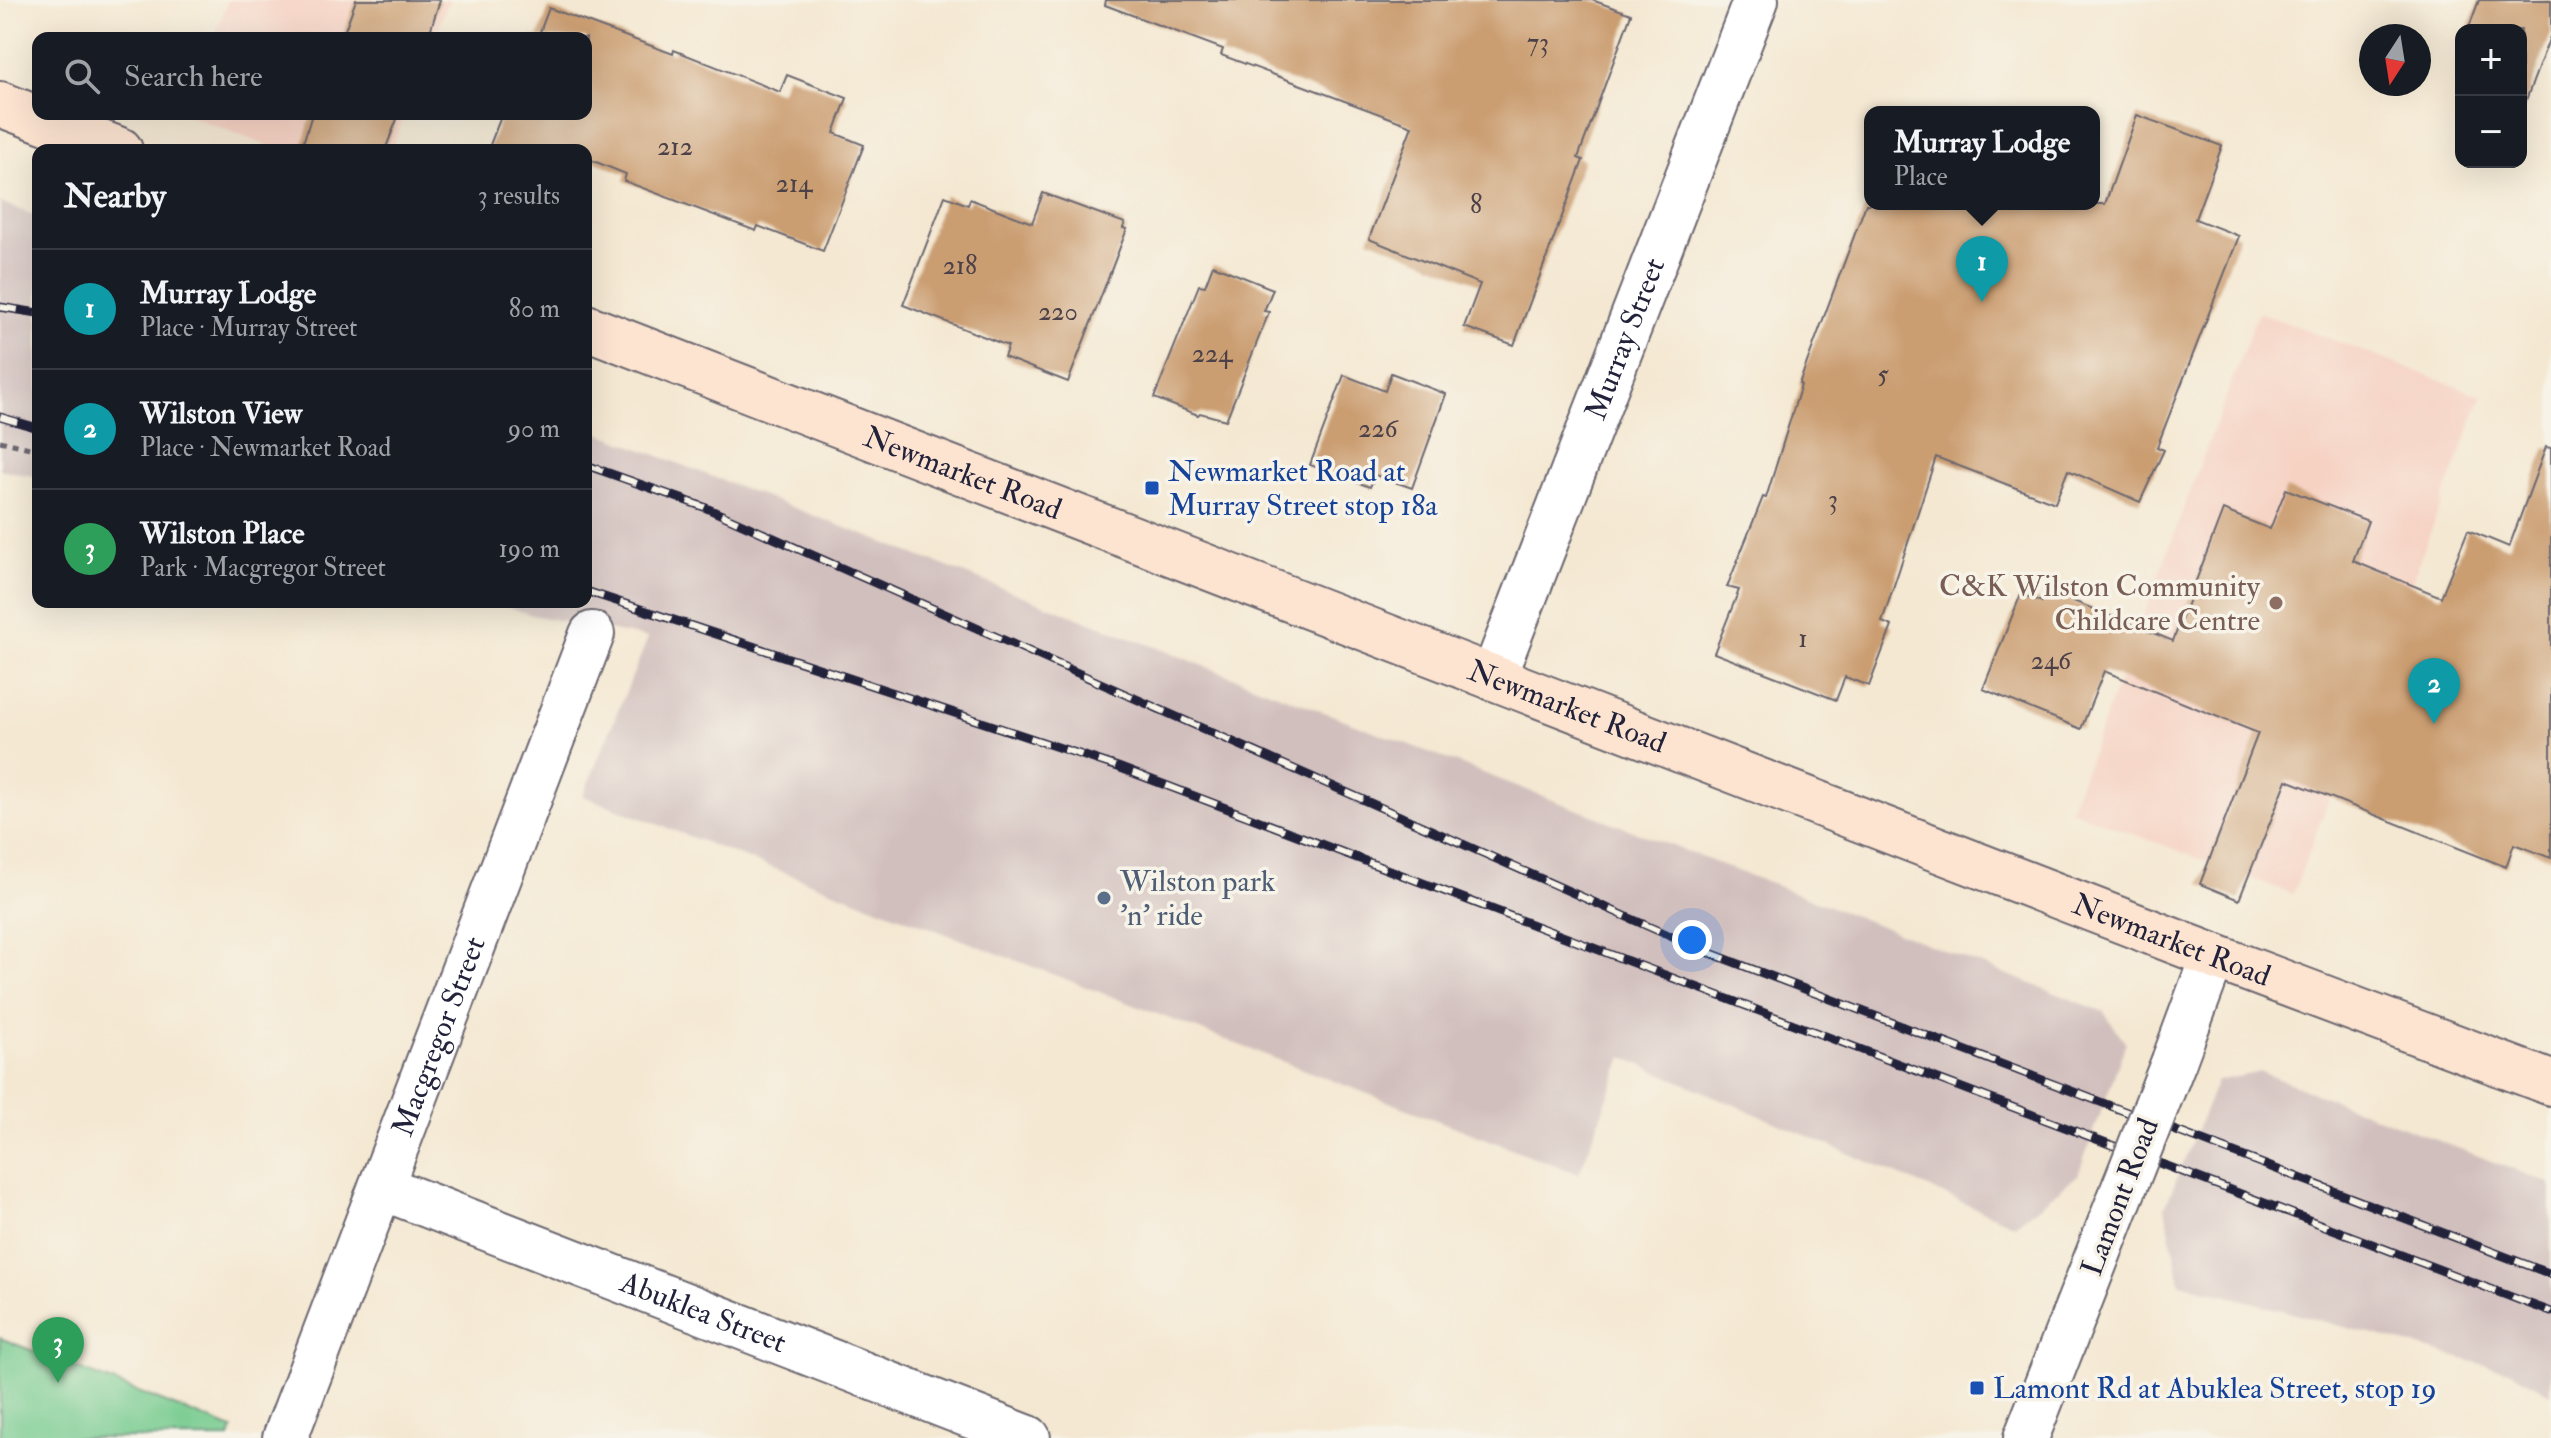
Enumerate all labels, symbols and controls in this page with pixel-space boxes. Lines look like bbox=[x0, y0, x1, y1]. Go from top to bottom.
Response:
north arrow bbox=[2359, 24, 2431, 96]
map controls bbox=[2455, 24, 2527, 168]
button: + bbox=[2455, 24, 2527, 96]
house number: 73 bbox=[1527, 27, 1549, 59]
search box bbox=[32, 32, 592, 120]
icon: search bbox=[60, 54, 104, 98]
text: Search here bbox=[124, 58, 263, 95]
button: − bbox=[2455, 96, 2527, 168]
popup bbox=[1864, 106, 2100, 210]
text: Murray Lodge bbox=[1894, 124, 2070, 161]
house number: 212 bbox=[657, 131, 693, 163]
text: Place bbox=[1894, 161, 1948, 193]
house number: 214 bbox=[776, 168, 813, 200]
text: Nearby bbox=[64, 175, 166, 218]
text: 3 results bbox=[478, 180, 560, 212]
house number: 8 bbox=[1470, 189, 1482, 221]
pin: 1 bbox=[1956, 236, 2008, 302]
house number: 218 bbox=[943, 250, 977, 282]
street label: Murray Street bbox=[1577, 252, 1673, 425]
text: Murray Lodge bbox=[140, 275, 316, 312]
text: 1 bbox=[85, 293, 95, 325]
text: 80 m bbox=[509, 293, 560, 325]
house number: 220 bbox=[1038, 296, 1078, 328]
text: Place · Murray Street bbox=[140, 312, 358, 344]
house number: 224 bbox=[1192, 338, 1233, 370]
house number: 5 bbox=[1877, 359, 1889, 391]
text: Wilston View bbox=[140, 395, 302, 432]
text: 2 bbox=[83, 413, 97, 445]
text: 90 m bbox=[508, 413, 560, 445]
house number: 226 bbox=[1358, 413, 1400, 445]
street label: Newmarket Road bbox=[859, 418, 1067, 528]
text: Place · Newmarket Road bbox=[140, 432, 391, 464]
place label: Newmarket Road at Murray Street stop 18a bbox=[1168, 453, 1438, 524]
marker: Newmarket Road at Murray Street stop 18a bbox=[1143, 479, 1161, 497]
house number: 3 bbox=[1828, 484, 1838, 516]
text: Wilston Place bbox=[140, 515, 305, 552]
text: 3 bbox=[85, 533, 95, 565]
text: 190 m bbox=[499, 533, 560, 565]
text: Park · Macgregor Street bbox=[140, 552, 386, 584]
place label: C&K Wilston Community Childcare Centre bbox=[1939, 568, 2261, 639]
marker: C&K Wilston Community Childcare Centre bbox=[2267, 594, 2285, 612]
house number: 1 bbox=[1798, 623, 1808, 655]
house number: 246 bbox=[2031, 645, 2073, 677]
street label: Newmarket Road bbox=[1463, 651, 1672, 761]
pin: 2 bbox=[2408, 658, 2460, 724]
place label: Wilston park 'n' ride bbox=[1119, 863, 1275, 934]
street label: Newmarket Road bbox=[2067, 885, 2276, 995]
marker: Wilston park 'n' ride bbox=[1095, 889, 1113, 907]
your location bbox=[1672, 920, 1712, 960]
street label: Macgregor Street bbox=[384, 931, 493, 1141]
street label: Lamont Road bbox=[2073, 1113, 2167, 1281]
street label: Abuklea Street bbox=[615, 1263, 792, 1361]
pin: 3 bbox=[32, 1317, 84, 1383]
place label: Lamont Rd at Abuklea Street, stop 19 bbox=[1993, 1370, 2437, 1407]
marker: Lamont Rd at Abuklea Street, stop 19 bbox=[1968, 1379, 1986, 1397]

